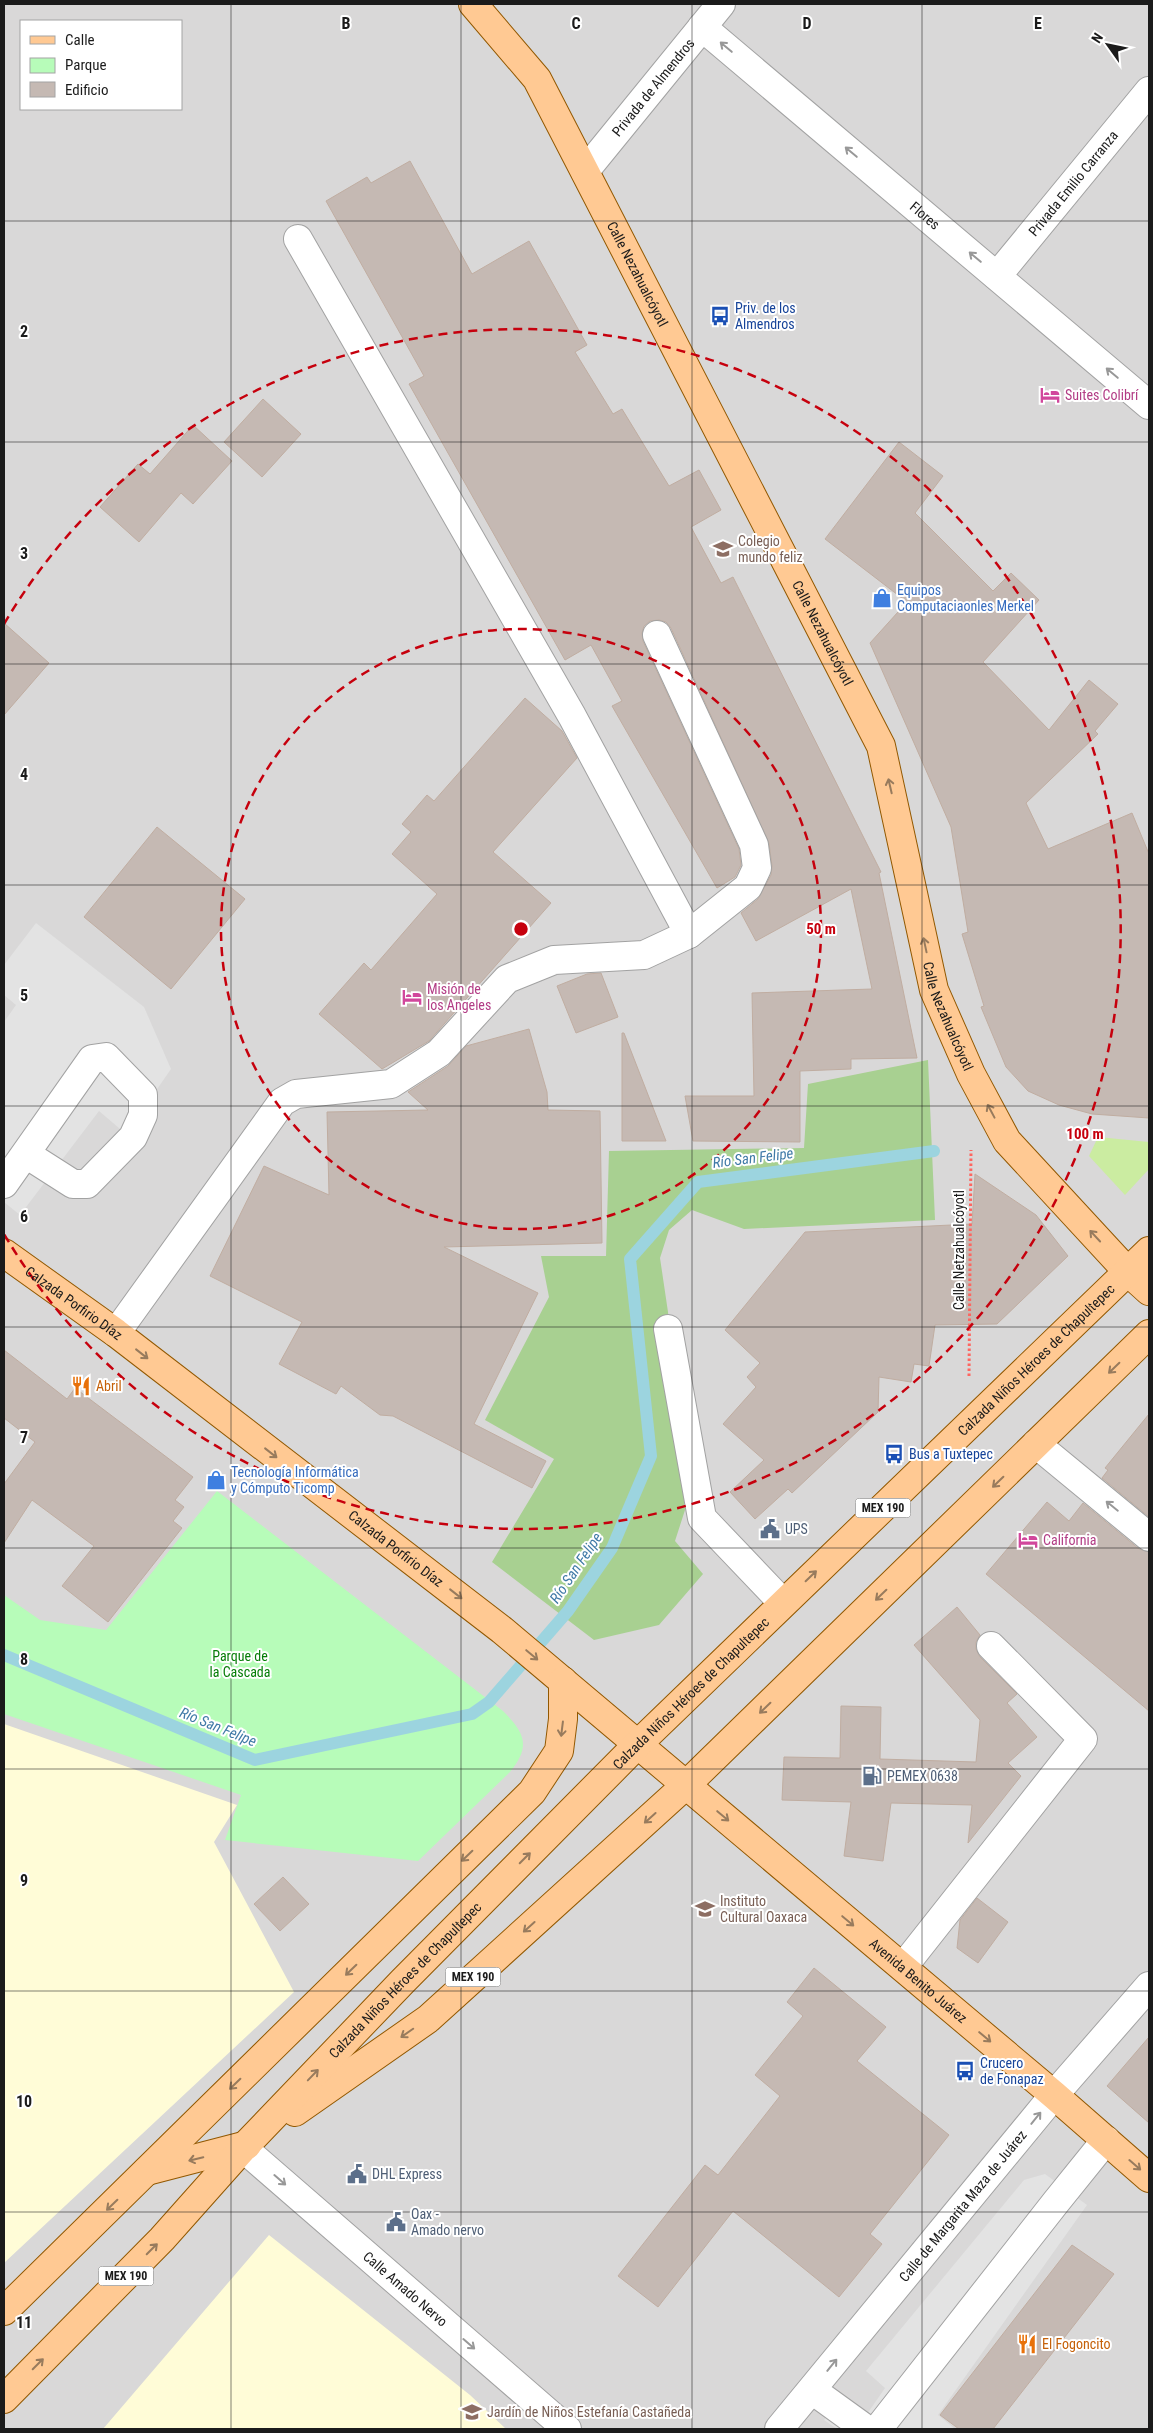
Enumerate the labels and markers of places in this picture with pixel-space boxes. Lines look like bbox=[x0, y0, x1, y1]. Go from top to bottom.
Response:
place label: Priv. de los Almendros bbox=[735, 300, 796, 332]
bus stop icon: Priv. de los Almendros bbox=[709, 305, 731, 327]
hotel icon: Suites Colibrí bbox=[1039, 384, 1061, 406]
place label: Suites Colibrí bbox=[1065, 387, 1139, 403]
place label: Colegio mundo feliz bbox=[738, 533, 803, 565]
school or university icon: Colegio mundo feliz bbox=[712, 538, 734, 560]
place label: Equipos Computaciaonles Merkel bbox=[897, 582, 1034, 614]
shop icon: Equipos Computaciaonles Merkel bbox=[871, 587, 893, 609]
centre of rings bbox=[512, 920, 530, 938]
place label: Misión de los Angeles bbox=[427, 981, 491, 1013]
hotel icon: Misión de los Angeles bbox=[401, 986, 423, 1008]
restaurant icon: Abril bbox=[70, 1375, 92, 1397]
place label: Abril bbox=[96, 1378, 122, 1394]
bus stop icon: Bus a Tuxtepec bbox=[883, 1443, 905, 1465]
place label: Bus a Tuxtepec bbox=[909, 1446, 993, 1462]
place label: Tecnología Informática y Cómputo Ticomp bbox=[231, 1464, 359, 1496]
shop icon: Tecnología Informática y Cómputo Ticomp bbox=[205, 1469, 227, 1491]
public building icon: UPS bbox=[759, 1518, 781, 1540]
place label: UPS bbox=[785, 1521, 808, 1537]
hotel icon: California bbox=[1017, 1529, 1039, 1551]
place label: California bbox=[1043, 1532, 1097, 1548]
fuel station icon: PEMEX 0638 bbox=[861, 1765, 883, 1787]
place label: PEMEX 0638 bbox=[887, 1768, 958, 1784]
place label: Instituto Cultural Oaxaca bbox=[720, 1893, 807, 1925]
school or university icon: Instituto Cultural Oaxaca bbox=[694, 1898, 716, 1920]
place label: Crucero de Fonapaz bbox=[980, 2055, 1044, 2087]
bus stop icon: Crucero de Fonapaz bbox=[954, 2060, 976, 2082]
public building icon: DHL Express bbox=[346, 2163, 368, 2185]
place label: DHL Express bbox=[372, 2166, 442, 2182]
place label: Oax - Amado nervo bbox=[411, 2206, 484, 2238]
public building icon: Oax - Amado nervo bbox=[385, 2211, 407, 2233]
restaurant icon: El Fogoncito bbox=[1016, 2333, 1038, 2355]
place label: El Fogoncito bbox=[1042, 2336, 1110, 2352]
school or university icon: Jardín de Niños Estefanía Castañeda bbox=[461, 2401, 483, 2423]
place label: Jardín de Niños Estefanía Castañeda bbox=[487, 2404, 691, 2420]

